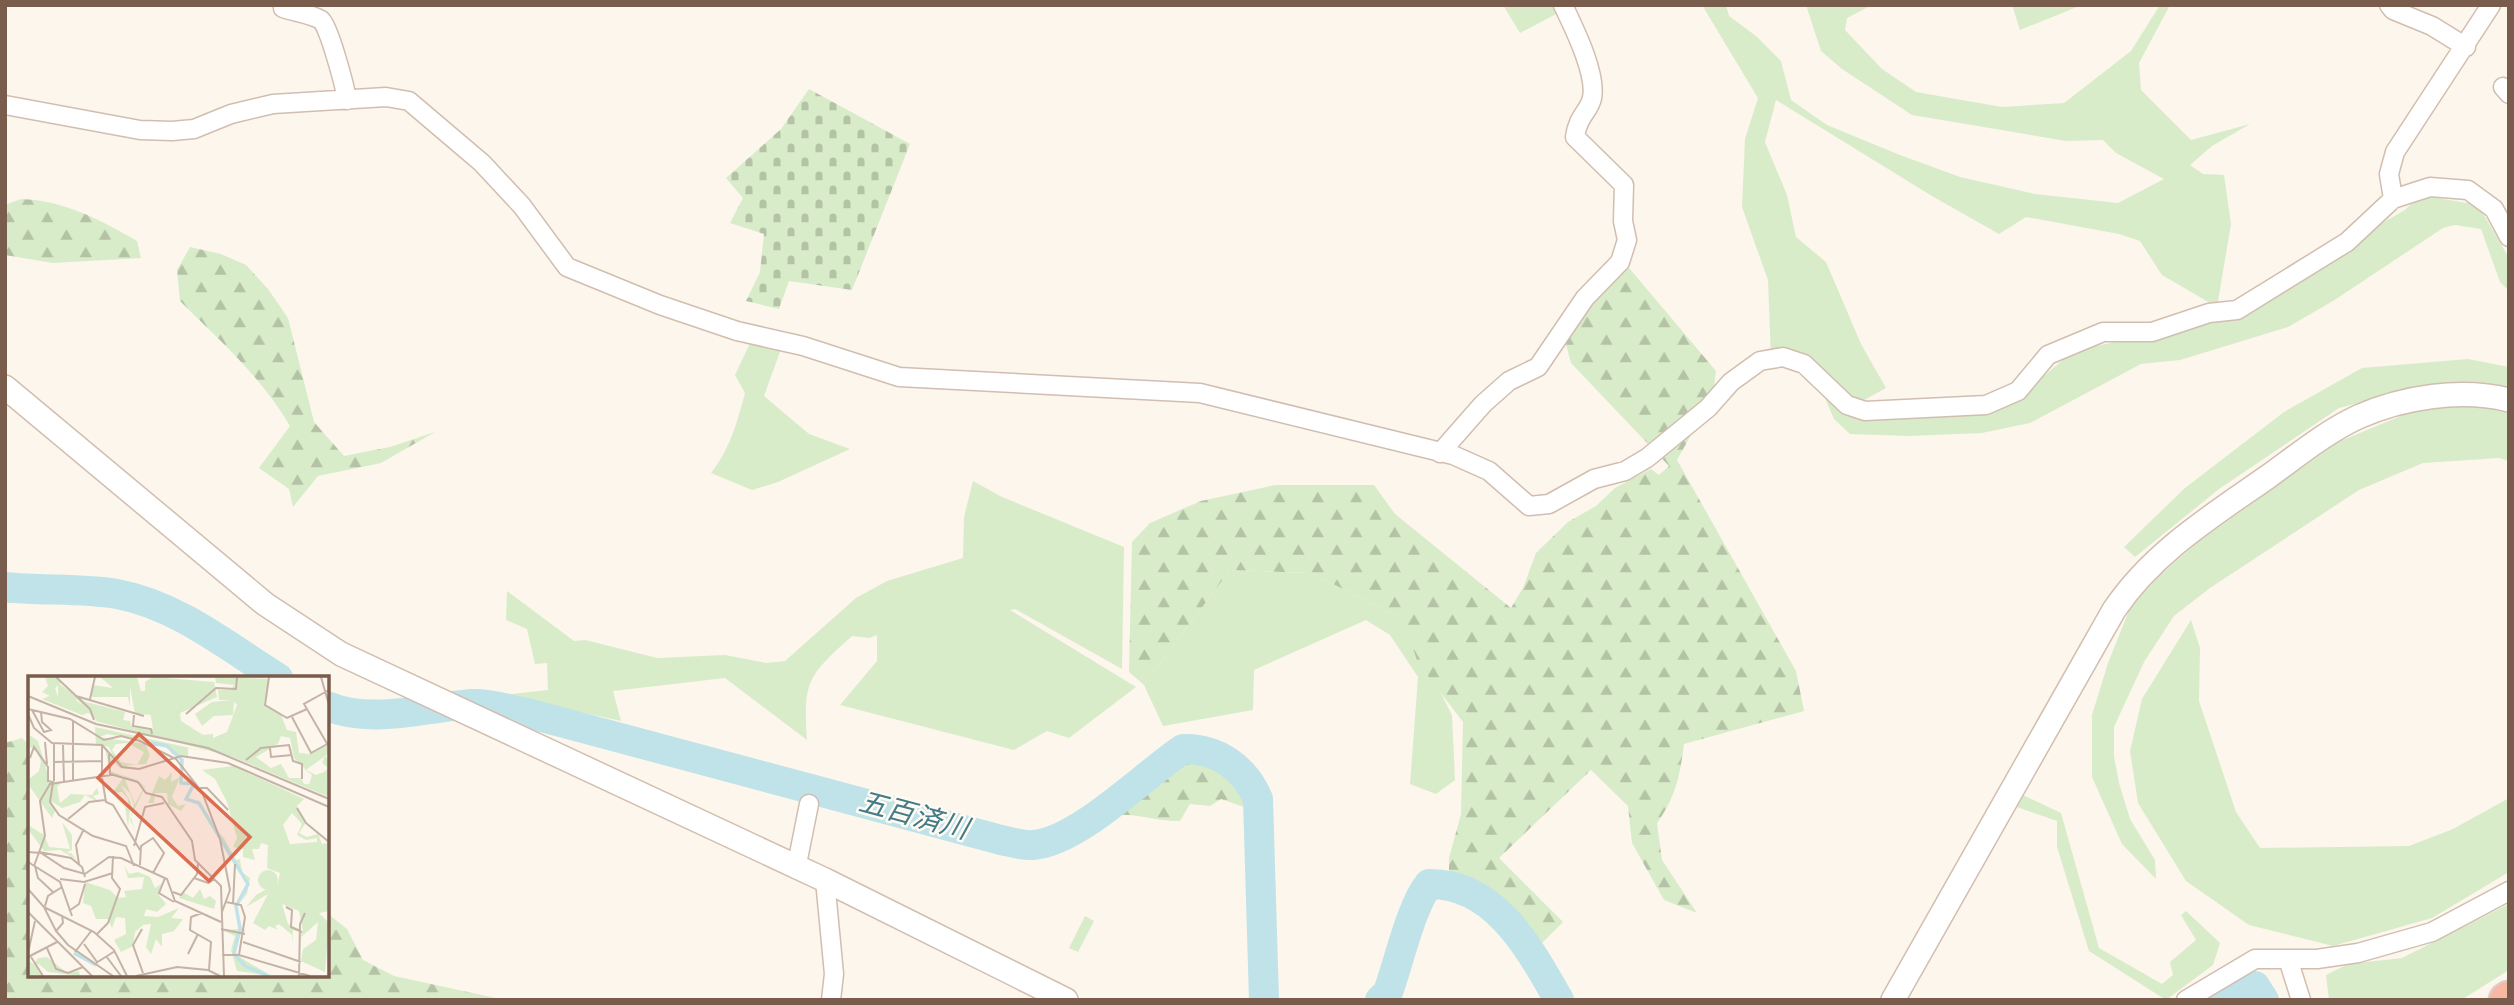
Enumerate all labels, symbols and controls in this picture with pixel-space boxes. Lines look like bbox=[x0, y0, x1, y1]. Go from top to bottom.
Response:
inset map bbox=[28, 676, 329, 977]
water label: 五百済川 bbox=[855, 783, 976, 846]

